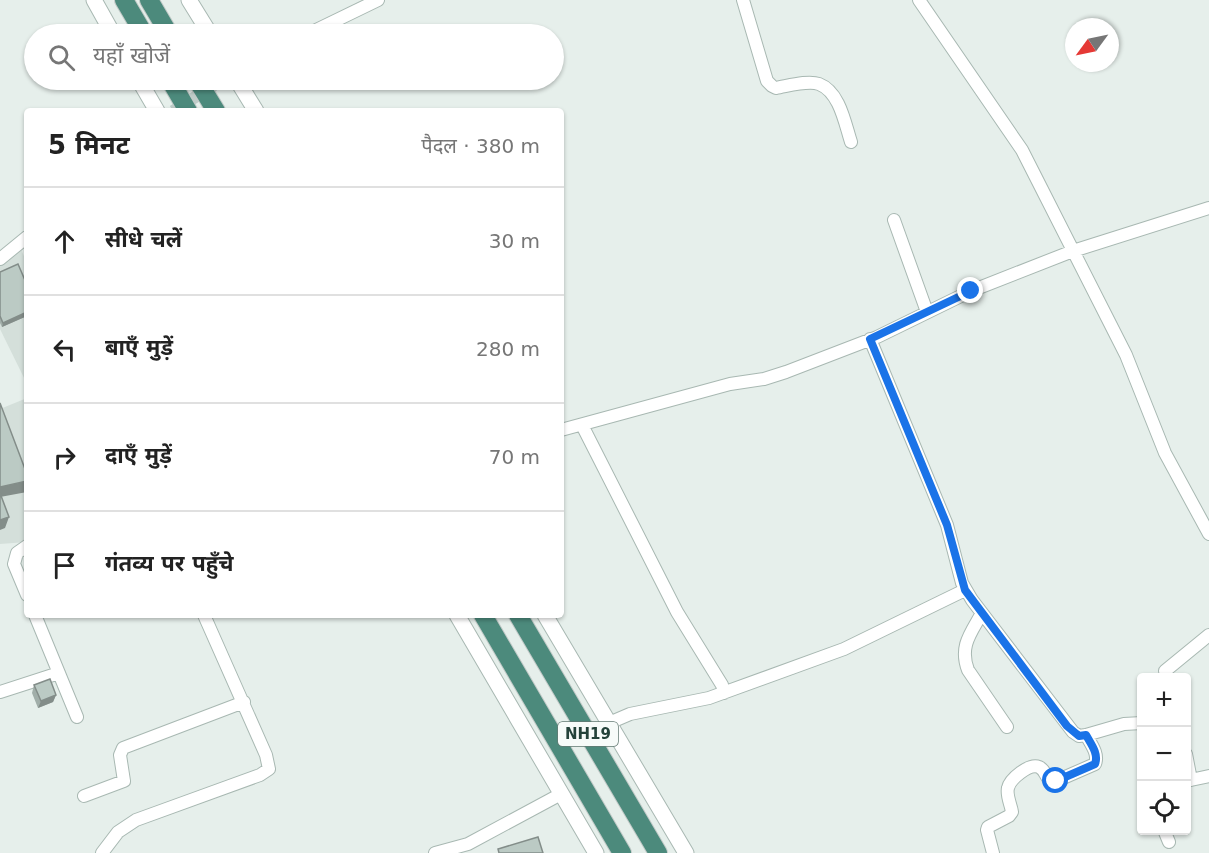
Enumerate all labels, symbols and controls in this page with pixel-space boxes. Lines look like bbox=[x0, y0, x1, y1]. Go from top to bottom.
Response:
north arrow bbox=[1065, 18, 1119, 72]
search box bbox=[24, 24, 564, 90]
icon: search bbox=[45, 41, 78, 74]
text: यहाँ खोजें bbox=[93, 43, 170, 68]
text: 5 मिनट bbox=[48, 130, 130, 160]
text: पैदल · 380 m bbox=[421, 134, 540, 158]
icon: ahead bbox=[48, 225, 81, 258]
text: सीधे चलें bbox=[105, 227, 182, 252]
text: 30 m bbox=[489, 229, 540, 253]
route end bbox=[957, 277, 983, 303]
icon: left bbox=[48, 333, 81, 366]
text: बाएँ मुड़ें bbox=[105, 335, 173, 360]
text: 280 m bbox=[476, 337, 540, 361]
icon: right bbox=[48, 441, 81, 474]
text: दाएँ मुड़ें bbox=[105, 443, 172, 468]
text: 70 m bbox=[489, 445, 540, 469]
icon: arrive bbox=[48, 549, 81, 582]
text: गंतव्य पर पहुँचे bbox=[105, 551, 233, 576]
map controls bbox=[1137, 673, 1191, 835]
button: + bbox=[1137, 673, 1191, 727]
road number: NH19 bbox=[558, 722, 618, 746]
button: − bbox=[1137, 727, 1191, 781]
route start bbox=[1042, 767, 1068, 793]
button: locate bbox=[1137, 781, 1191, 835]

